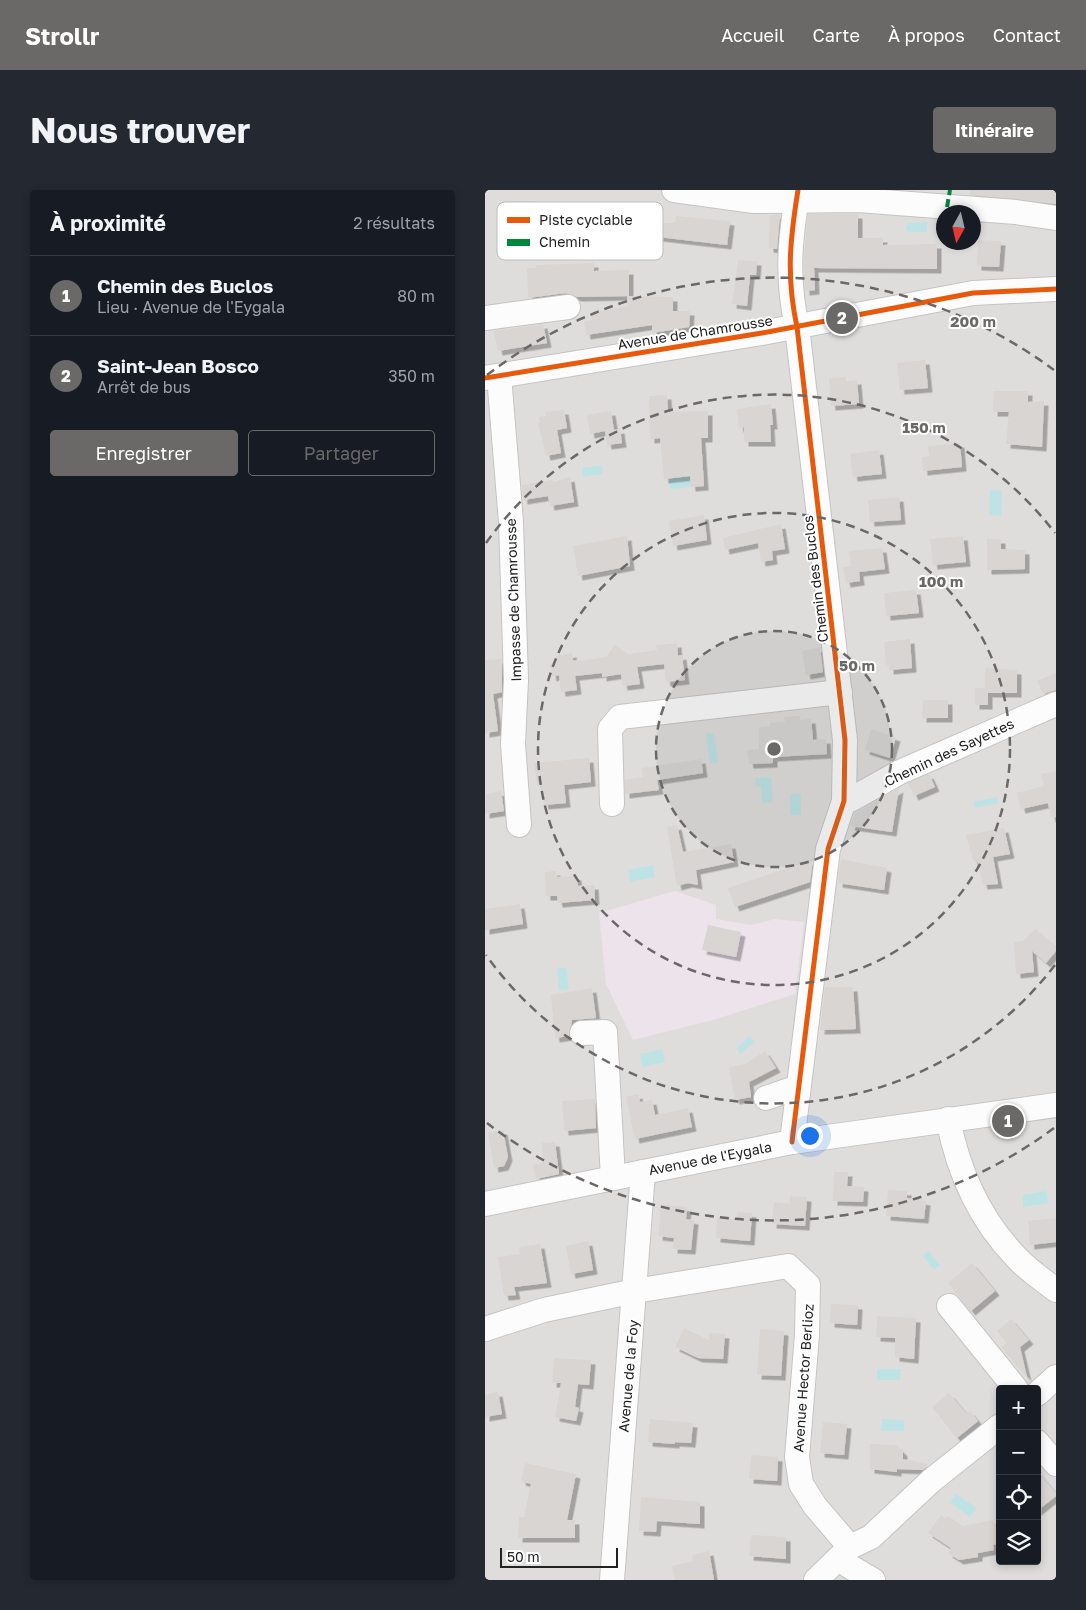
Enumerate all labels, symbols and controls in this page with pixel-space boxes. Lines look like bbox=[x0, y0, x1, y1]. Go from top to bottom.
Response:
text: Strollr bbox=[25, 21, 99, 50]
text: Accueil bbox=[721, 24, 785, 46]
text: Carte bbox=[813, 24, 860, 46]
text: À propos bbox=[888, 24, 965, 46]
text: Contact bbox=[993, 24, 1061, 46]
button: Itinéraire bbox=[933, 107, 1056, 153]
text: Nous trouver bbox=[30, 109, 250, 151]
legend bbox=[497, 202, 663, 260]
north arrow bbox=[936, 205, 981, 250]
text: À proximité bbox=[50, 210, 166, 236]
text: Piste cyclable bbox=[539, 211, 633, 228]
text: 2 résultats bbox=[353, 213, 435, 233]
text: Chemin bbox=[539, 233, 590, 250]
text: Chemin des Buclos bbox=[97, 274, 274, 297]
text: 1 bbox=[62, 286, 70, 306]
text: 80 m bbox=[397, 286, 435, 306]
text: Lieu · Avenue de l'Eygala bbox=[97, 297, 285, 317]
pin: 2 bbox=[826, 299, 858, 337]
street label: Avenue de Chamrousse bbox=[616, 311, 774, 353]
text: 200 m bbox=[950, 312, 996, 330]
text: Saint-Jean Bosco bbox=[97, 354, 259, 377]
text: 2 bbox=[61, 366, 71, 386]
text: 350 m bbox=[388, 366, 435, 386]
text: Arrêt de bus bbox=[97, 377, 191, 397]
text: 150 m bbox=[902, 418, 946, 436]
button: Enregistrer bbox=[50, 430, 238, 476]
button: Partager bbox=[248, 430, 435, 476]
street label: Chemin des Buclos bbox=[799, 515, 831, 643]
street label: Impasse de Chamrousse bbox=[502, 518, 524, 682]
text: 100 m bbox=[919, 572, 963, 590]
text: 50 m bbox=[839, 656, 875, 674]
street label: Chemin des Sayettes bbox=[881, 714, 1017, 790]
centre of rings bbox=[765, 740, 783, 758]
pin: 1 bbox=[992, 1102, 1024, 1140]
your location bbox=[797, 1123, 823, 1149]
street label: Avenue de l'Eygala bbox=[647, 1138, 773, 1178]
street label: Avenue Hector Berlioz bbox=[789, 1303, 817, 1453]
street label: Avenue de la Foy bbox=[615, 1319, 641, 1433]
map controls bbox=[996, 1385, 1041, 1565]
button: + bbox=[996, 1385, 1041, 1430]
button: − bbox=[996, 1430, 1041, 1475]
button: locate bbox=[996, 1475, 1041, 1520]
button: layers bbox=[996, 1520, 1041, 1565]
scale bar bbox=[500, 1545, 617, 1568]
text: 50 m bbox=[507, 1548, 540, 1565]

